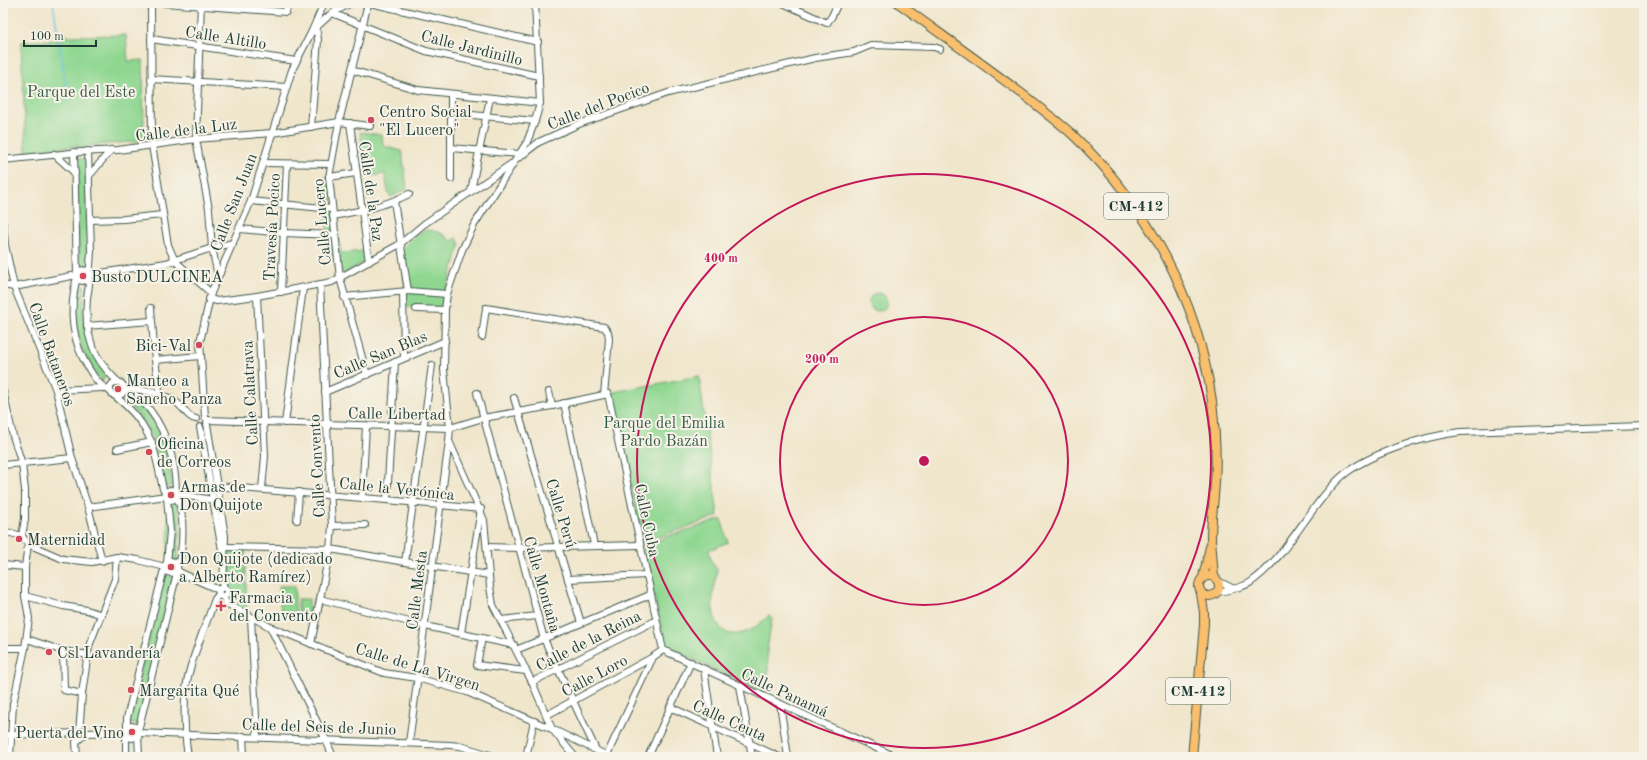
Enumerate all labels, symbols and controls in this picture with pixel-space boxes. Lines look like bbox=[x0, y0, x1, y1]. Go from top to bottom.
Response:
scale bar bbox=[24, 22, 96, 48]
street label: Calle Altillo bbox=[184, 25, 268, 53]
street label: Calle Jardinillo bbox=[419, 29, 524, 69]
text: 100 m bbox=[30, 31, 64, 43]
street label: Calle del Pocico bbox=[546, 80, 652, 134]
park label: Parque del Este bbox=[27, 85, 135, 101]
place label: Centro Social "El Lucero" bbox=[379, 105, 472, 139]
marker: Centro Social "El Lucero" bbox=[366, 115, 376, 125]
street label: Calle de la Luz bbox=[134, 117, 238, 145]
street label: Calle de la Paz bbox=[355, 140, 385, 242]
street label: Calle San Juan bbox=[209, 151, 261, 254]
street label: Travesía Pocico bbox=[262, 173, 284, 282]
street label: Calle Lucero bbox=[311, 178, 335, 266]
road number: CM-412 bbox=[1104, 193, 1168, 219]
text: 400 m bbox=[704, 253, 738, 265]
place label: Busto DULCINEA bbox=[91, 270, 223, 286]
marker: Busto DULCINEA bbox=[78, 271, 88, 281]
street label: Calle Bataneros bbox=[25, 301, 77, 409]
street label: Calle San Blas bbox=[332, 329, 430, 383]
place label: Bici-Val bbox=[135, 339, 191, 355]
marker: Bici-Val bbox=[194, 340, 204, 350]
street label: Calle Calatrava bbox=[240, 340, 262, 446]
text: 200 m bbox=[805, 354, 839, 366]
place label: Manteo a Sancho Panza bbox=[126, 374, 222, 408]
marker: Manteo a Sancho Panza bbox=[113, 384, 123, 394]
street label: Calle Libertad bbox=[348, 406, 446, 424]
street label: Calle Convento bbox=[307, 414, 329, 518]
park label: Parque del Emilia Pardo Bazán bbox=[603, 416, 725, 450]
place label: Oficina de Correos bbox=[157, 437, 231, 471]
marker: Oficina de Correos bbox=[144, 447, 154, 457]
centre of rings bbox=[917, 454, 931, 468]
street label: Calle la Verónica bbox=[338, 476, 456, 504]
street label: Calle Perú bbox=[542, 477, 578, 551]
place label: Armas de Don Quijote bbox=[179, 480, 263, 514]
street label: Calle Cuba bbox=[630, 482, 662, 559]
marker: Armas de Don Quijote bbox=[166, 490, 176, 500]
place label: Maternidad bbox=[27, 533, 105, 549]
marker: Maternidad bbox=[14, 534, 24, 544]
street label: Calle Montaña bbox=[520, 535, 562, 634]
street label: Calle Mesta bbox=[405, 549, 431, 631]
place label: Don Quijote (dedicado a Alberto Ramírez) bbox=[179, 551, 333, 586]
marker: Don Quijote (dedicado a Alberto Ramírez) bbox=[166, 562, 176, 572]
place label: Farmacia del Convento bbox=[229, 591, 318, 625]
marker: Farmacia del Convento bbox=[216, 601, 226, 611]
street label: Calle de la Reina bbox=[534, 608, 644, 675]
street label: Calle de La Virgen bbox=[353, 641, 482, 695]
place label: Csl Lavandería bbox=[57, 646, 161, 662]
marker: Csl Lavandería bbox=[44, 647, 54, 657]
street label: Calle Loro bbox=[559, 653, 631, 701]
street label: Calle Panamá bbox=[738, 667, 830, 721]
road number: CM-412 bbox=[1166, 678, 1230, 704]
place label: Margarita Qué bbox=[139, 684, 239, 700]
marker: Margarita Qué bbox=[126, 685, 136, 695]
street label: Calle Ceuta bbox=[690, 698, 769, 745]
street label: Calle del Seis de Junio bbox=[241, 717, 397, 739]
place label: Puerta del Vino bbox=[16, 726, 124, 742]
marker: Puerta del Vino bbox=[127, 727, 137, 737]

